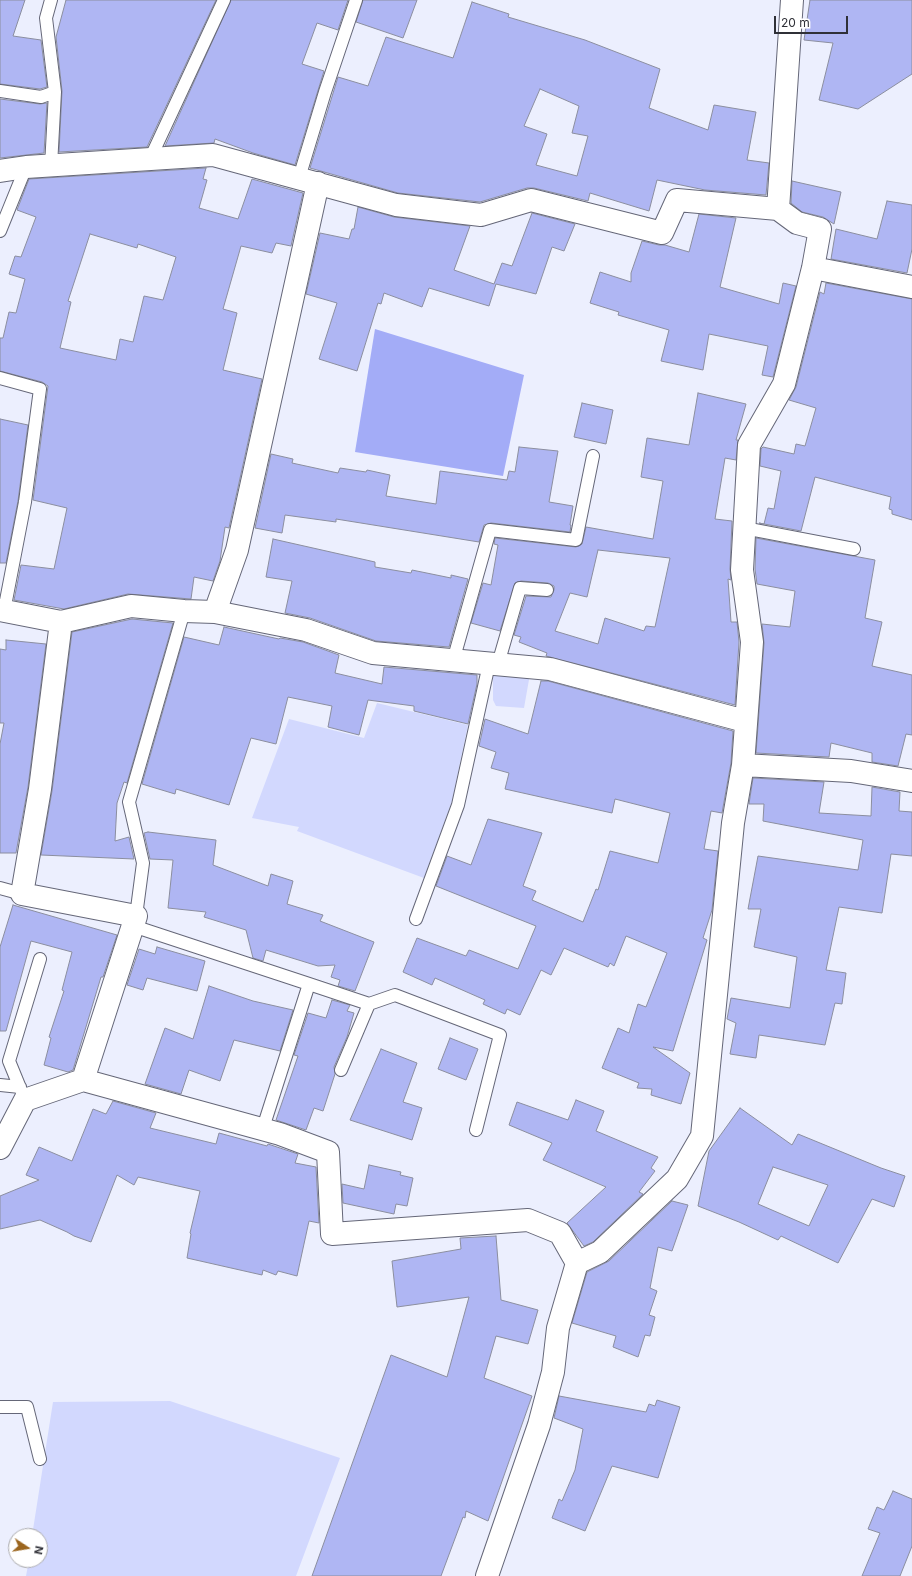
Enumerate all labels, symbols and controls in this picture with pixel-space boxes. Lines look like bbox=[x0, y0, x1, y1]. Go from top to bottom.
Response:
scale bar bbox=[776, 8, 850, 34]
text: 20 m bbox=[781, 15, 810, 30]
north arrow bbox=[8, 1528, 48, 1568]
text: N bbox=[31, 1545, 46, 1556]

